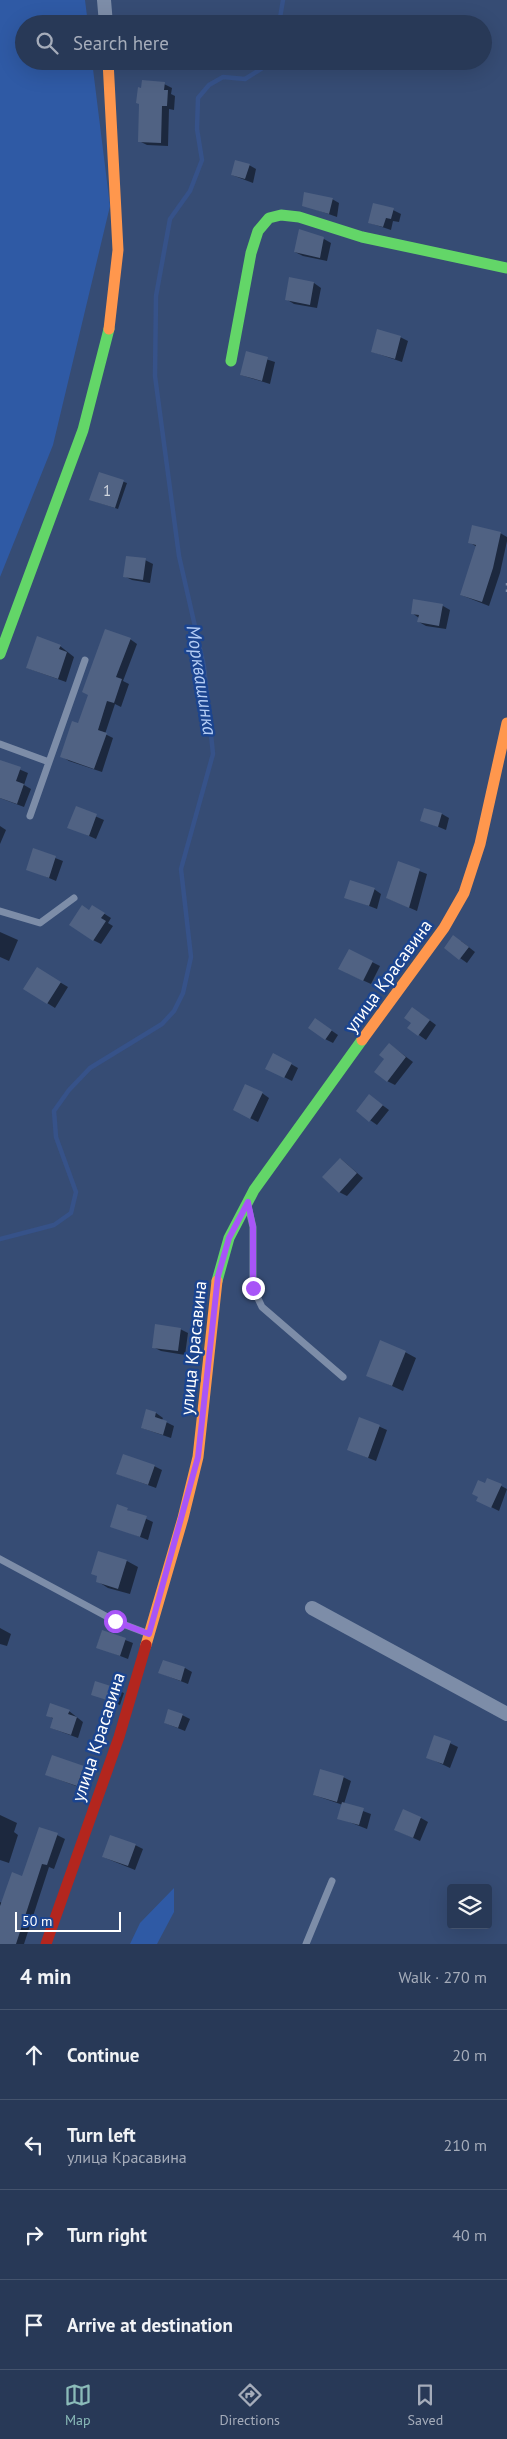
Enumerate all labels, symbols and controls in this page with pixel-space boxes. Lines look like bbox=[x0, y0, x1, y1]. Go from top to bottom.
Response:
search box bbox=[15, 15, 492, 70]
icon: search bbox=[33, 29, 61, 57]
text: Search here bbox=[73, 31, 169, 55]
house number: 1 bbox=[103, 481, 111, 500]
water label: Морквашинка bbox=[181, 623, 223, 737]
street label: улица Красавина bbox=[339, 915, 437, 1037]
route end bbox=[242, 1277, 265, 1300]
street label: улица Красавина bbox=[175, 1280, 211, 1416]
route start bbox=[104, 1610, 127, 1633]
street label: улица Красавина bbox=[66, 1669, 130, 1805]
map controls bbox=[447, 1884, 492, 1929]
button: layers bbox=[447, 1884, 492, 1929]
scale bar bbox=[15, 1909, 121, 1932]
text: 50 m bbox=[22, 1912, 52, 1930]
text: 4 min bbox=[20, 1963, 71, 1990]
text: Walk · 270 m bbox=[398, 1967, 487, 1987]
icon: ahead bbox=[20, 2041, 48, 2069]
text: Continue bbox=[67, 2043, 139, 2067]
text: 20 m bbox=[452, 2045, 487, 2065]
text: Turn left bbox=[67, 2123, 136, 2147]
icon: left bbox=[20, 2131, 48, 2159]
text: 210 m bbox=[444, 2135, 487, 2155]
text: улица Красавина bbox=[67, 2147, 187, 2167]
icon: right bbox=[20, 2221, 48, 2249]
text: Turn right bbox=[67, 2223, 147, 2247]
text: 40 m bbox=[452, 2225, 487, 2245]
icon: arrive bbox=[20, 2311, 48, 2339]
text: Arrive at destination bbox=[67, 2313, 233, 2337]
tab: Map bbox=[64, 2381, 92, 2429]
tab: Directions bbox=[219, 2381, 280, 2429]
tab: Saved bbox=[408, 2381, 443, 2429]

